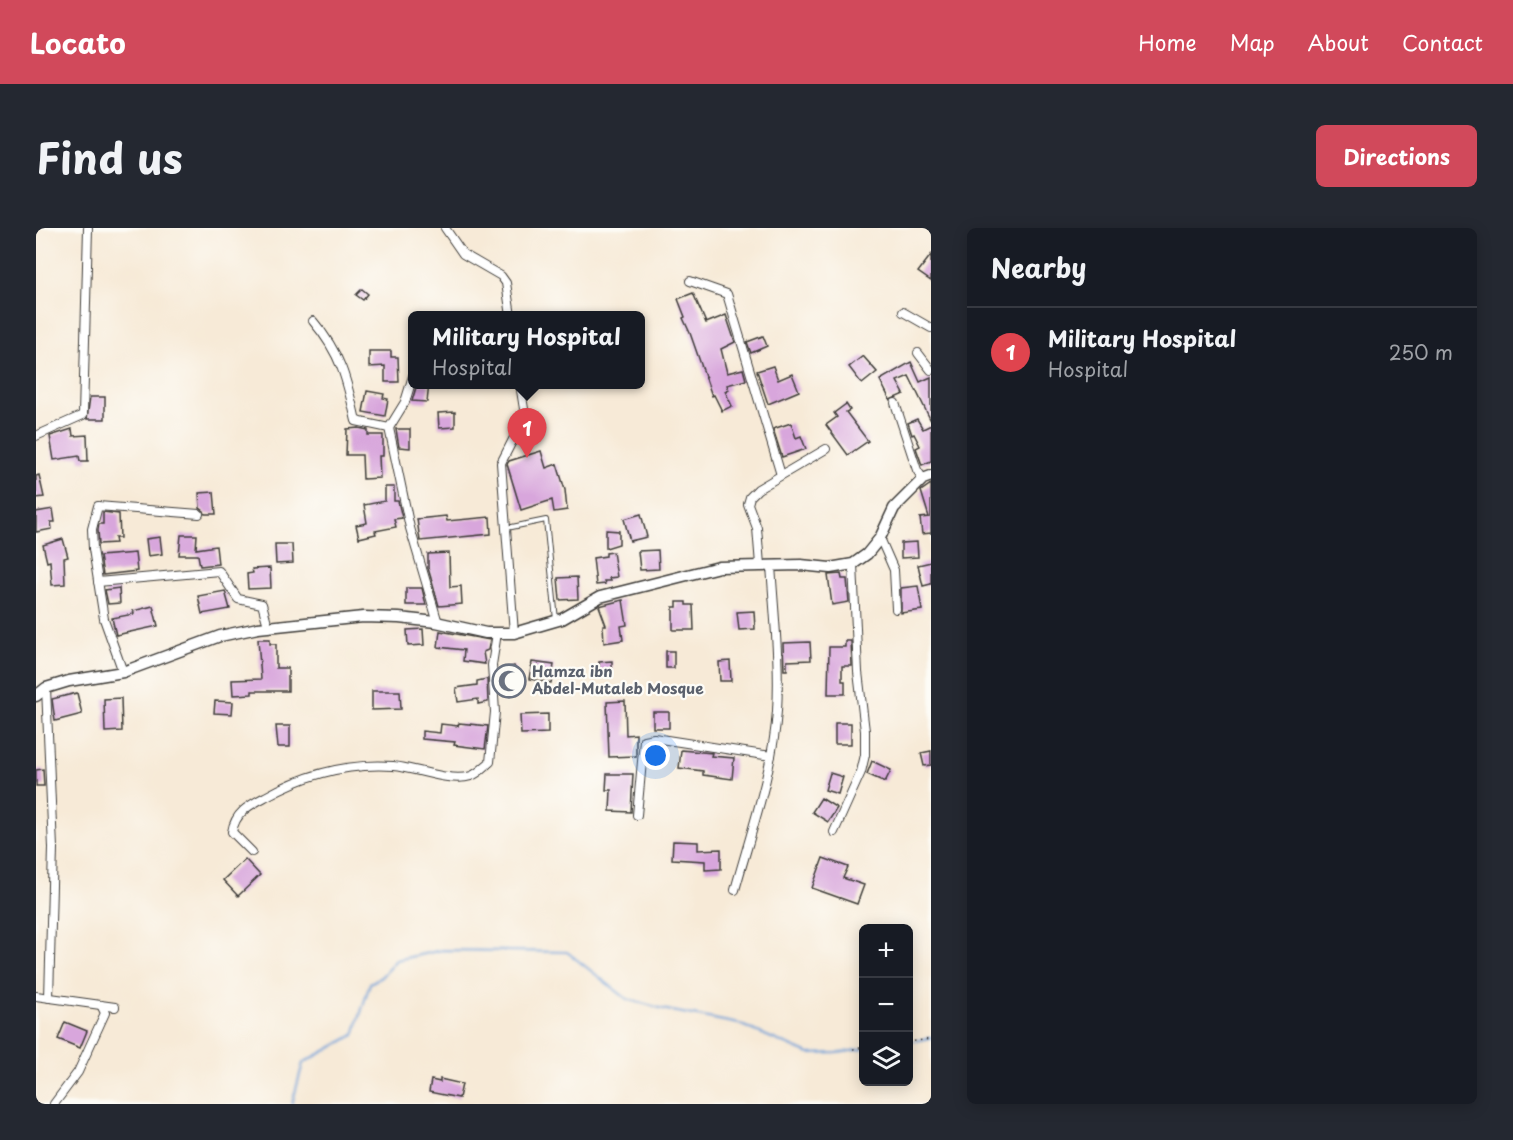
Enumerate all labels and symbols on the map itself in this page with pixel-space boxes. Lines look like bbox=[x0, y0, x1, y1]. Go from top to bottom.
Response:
pin: 1 bbox=[508, 408, 546, 458]
place label: Hamza ibn Abdel-Mutaleb Mosque bbox=[531, 659, 704, 699]
mosque icon: Hamza ibn Abdel-Mutaleb Mosque bbox=[491, 663, 527, 699]
your location bbox=[641, 741, 670, 770]

